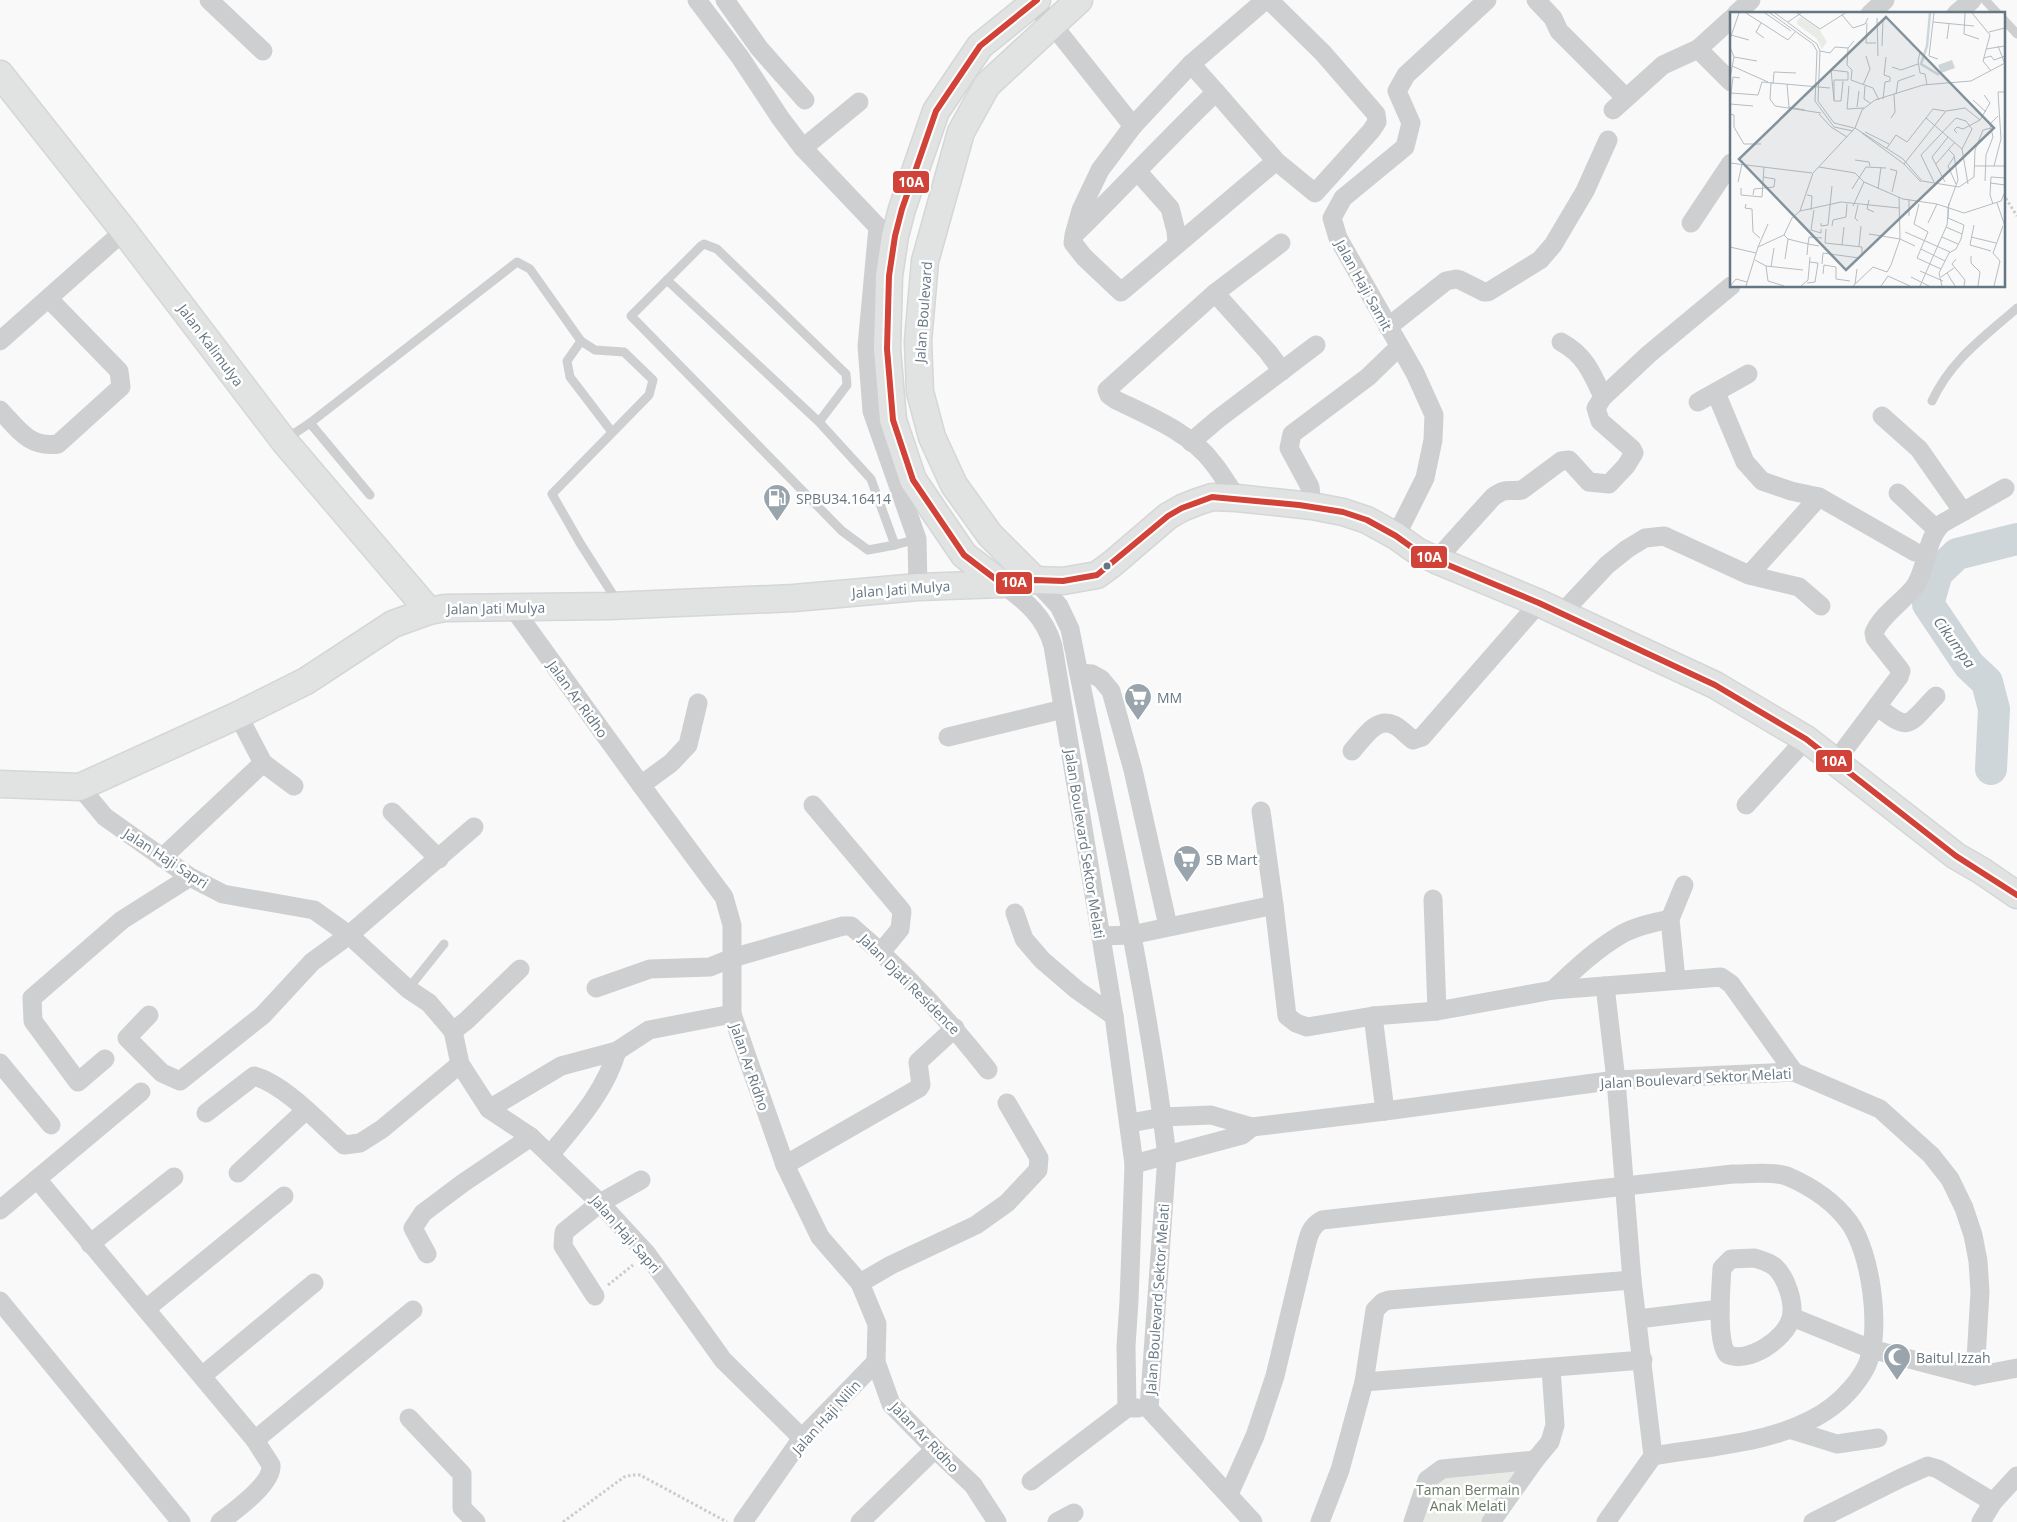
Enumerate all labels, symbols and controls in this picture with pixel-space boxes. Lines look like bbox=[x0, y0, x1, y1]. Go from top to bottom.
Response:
inset map bbox=[1730, 12, 2004, 288]
line badge: 10A bbox=[892, 170, 930, 194]
text: 10A bbox=[898, 172, 924, 191]
street label: Jalan Haji Samit bbox=[1330, 235, 1397, 334]
street label: Jalan Boulevard bbox=[910, 261, 936, 365]
street label: Jalan Kalimulya bbox=[173, 298, 248, 390]
fuel station icon: SPBU34.16414 bbox=[762, 483, 792, 522]
place label: SPBU34.16414 bbox=[796, 489, 891, 508]
line badge: 10A bbox=[1410, 545, 1448, 569]
text: 10A bbox=[1416, 547, 1442, 566]
unlabelled marker bbox=[1102, 561, 1112, 571]
line badge: 10A bbox=[995, 571, 1033, 595]
text: 10A bbox=[1001, 572, 1027, 591]
street label: Jalan Jati Mulya bbox=[849, 576, 951, 602]
street label: Jalan Jati Mulya bbox=[445, 598, 545, 618]
water label: Cikumpa bbox=[1930, 612, 1981, 672]
street label: Jalan Ar Ridho bbox=[542, 655, 612, 741]
supermarket icon: MM bbox=[1123, 682, 1153, 721]
place label: MM bbox=[1157, 688, 1182, 707]
street label: Jalan Boulevard Sektor Melati bbox=[1060, 746, 1109, 940]
line badge: 10A bbox=[1815, 749, 1853, 773]
text: 10A bbox=[1821, 751, 1847, 770]
street label: Jalan Haji Sapri bbox=[118, 822, 212, 892]
supermarket icon: SB Mart bbox=[1172, 844, 1202, 883]
place label: SB Mart bbox=[1206, 850, 1257, 869]
street label: Jalan Djati Residence bbox=[854, 928, 965, 1039]
street label: Jalan Ar Ridho bbox=[726, 1019, 774, 1113]
street label: Jalan Boulevard Sektor Melati bbox=[1598, 1064, 1792, 1093]
street label: Jalan Haji Sapri bbox=[586, 1190, 665, 1277]
street label: Jalan Boulevard Sektor Melati bbox=[1141, 1203, 1173, 1397]
mosque icon: Baitul Izzah bbox=[1882, 1342, 1912, 1381]
place label: Baitul Izzah bbox=[1916, 1348, 1991, 1367]
street label: Jalan Haji Nilin bbox=[786, 1376, 864, 1460]
street label: Jalan Ar Ridho bbox=[885, 1396, 963, 1476]
park label: Taman Bermain Anak Melati bbox=[1416, 1480, 1520, 1515]

